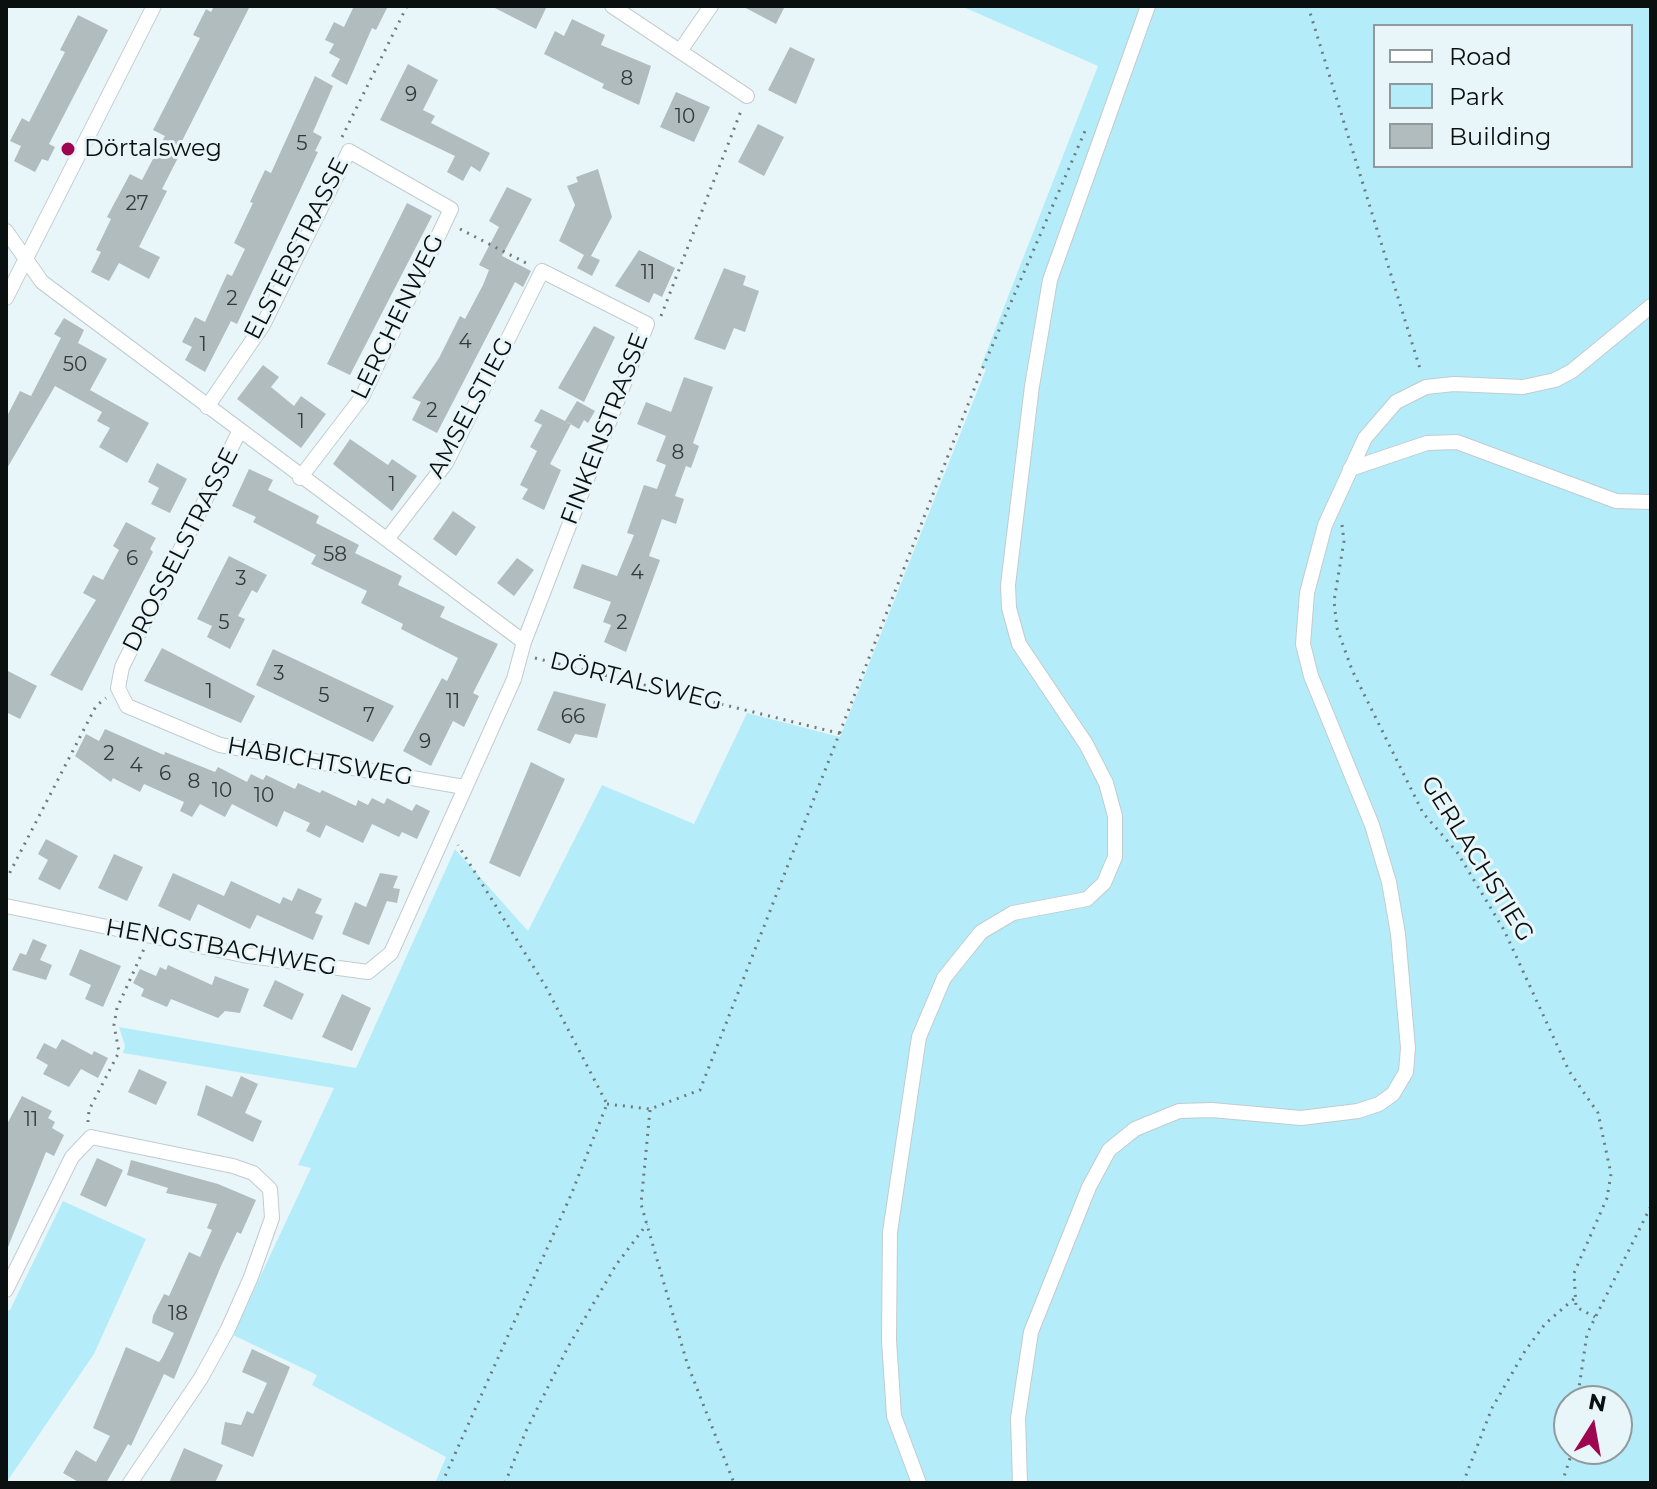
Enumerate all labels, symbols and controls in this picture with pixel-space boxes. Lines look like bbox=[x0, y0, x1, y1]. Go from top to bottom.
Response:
legend bbox=[1373, 24, 1633, 168]
text: Road bbox=[1449, 42, 1512, 71]
house number: 8 bbox=[621, 67, 633, 91]
text: Park bbox=[1449, 82, 1504, 111]
house number: 9 bbox=[405, 83, 417, 107]
house number: 10 bbox=[675, 105, 695, 129]
text: Building bbox=[1449, 122, 1552, 151]
house number: 5 bbox=[296, 132, 308, 156]
place label: Dörtalsweg bbox=[84, 135, 222, 163]
marker: Dörtalsweg bbox=[59, 140, 77, 158]
street label: ELSTERSTRASSE bbox=[239, 153, 355, 345]
house number: 27 bbox=[125, 192, 149, 216]
street label: LERCHENWEG bbox=[346, 230, 450, 404]
house number: 11 bbox=[641, 261, 655, 285]
house number: 2 bbox=[226, 287, 238, 311]
street label: FINKENSTRASSE bbox=[555, 329, 655, 529]
house number: 4 bbox=[458, 330, 472, 354]
house number: 1 bbox=[199, 333, 207, 357]
street label: AMSELSTIEG bbox=[422, 333, 520, 483]
house number: 50 bbox=[63, 353, 87, 377]
house number: 2 bbox=[426, 399, 438, 423]
house number: 1 bbox=[297, 410, 305, 434]
house number: 8 bbox=[672, 441, 684, 465]
street label: DROSSELSTRASSE bbox=[117, 443, 245, 657]
house number: 1 bbox=[388, 473, 396, 497]
house number: 58 bbox=[323, 543, 347, 567]
house number: 6 bbox=[126, 547, 138, 571]
house number: 4 bbox=[630, 561, 644, 585]
house number: 3 bbox=[235, 567, 247, 591]
house number: 5 bbox=[218, 611, 230, 635]
house number: 2 bbox=[616, 611, 628, 635]
street label: DÖRTALSWEG bbox=[547, 647, 725, 717]
house number: 3 bbox=[273, 662, 285, 686]
house number: 1 bbox=[205, 680, 213, 704]
house number: 5 bbox=[318, 684, 330, 708]
house number: 11 bbox=[446, 690, 460, 714]
house number: 7 bbox=[363, 704, 375, 728]
house number: 66 bbox=[561, 705, 585, 729]
house number: 9 bbox=[419, 730, 431, 754]
street label: HABICHTSWEG bbox=[225, 732, 415, 792]
house number: 2 bbox=[103, 742, 115, 766]
house number: 4 bbox=[129, 754, 143, 778]
house number: 6 bbox=[159, 762, 171, 786]
house number: 8 bbox=[188, 770, 200, 794]
street label: GERLACHSTIEG bbox=[1415, 771, 1539, 947]
house number: 10 bbox=[212, 779, 232, 803]
house number: 10 bbox=[254, 784, 274, 808]
street label: HENGSTBACHWEG bbox=[103, 914, 339, 982]
house number: 11 bbox=[24, 1108, 38, 1132]
house number: 18 bbox=[168, 1302, 188, 1326]
north arrow bbox=[1553, 1385, 1633, 1465]
text: N bbox=[1586, 1388, 1609, 1418]

